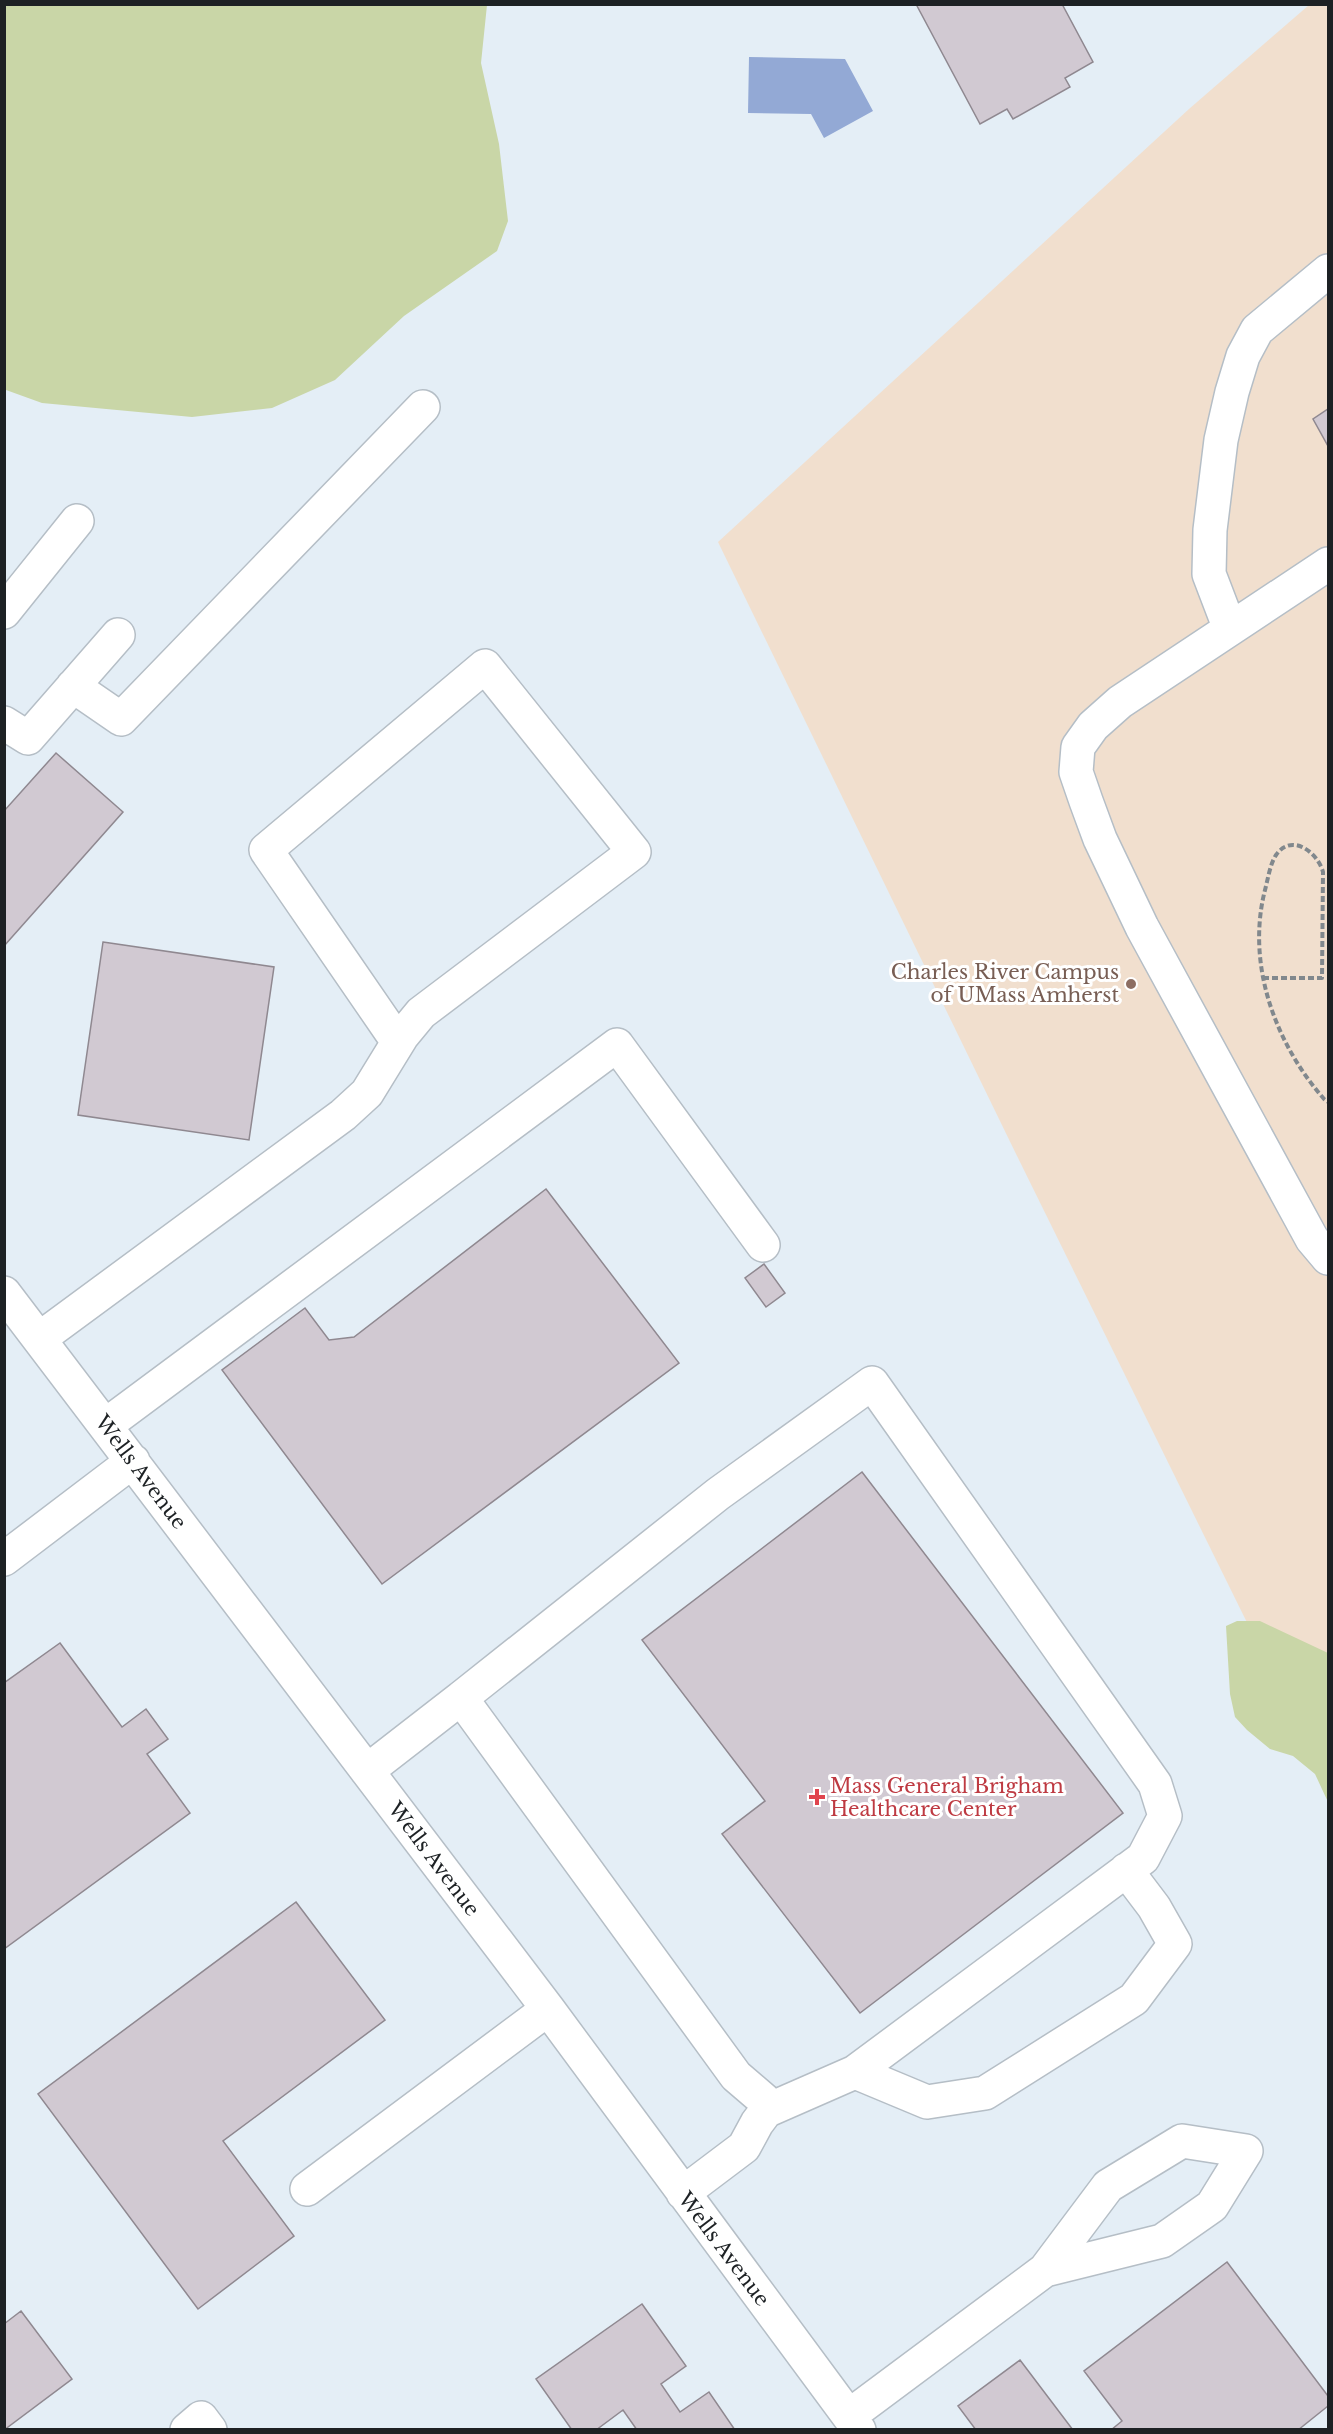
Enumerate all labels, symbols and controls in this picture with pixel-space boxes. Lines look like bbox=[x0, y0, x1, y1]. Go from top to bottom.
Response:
place label: Charles River Campus of UMass Amherst bbox=[891, 960, 1119, 1007]
marker: Charles River Campus of UMass Amherst bbox=[1124, 977, 1138, 991]
street label: Wells Avenue bbox=[90, 1409, 192, 1534]
place label: Mass General Brigham Healthcare Center bbox=[830, 1774, 1064, 1821]
marker: Mass General Brigham Healthcare Center bbox=[808, 1788, 826, 1806]
street label: Wells Avenue bbox=[383, 1796, 485, 1921]
street label: Wells Avenue bbox=[673, 2186, 775, 2311]

